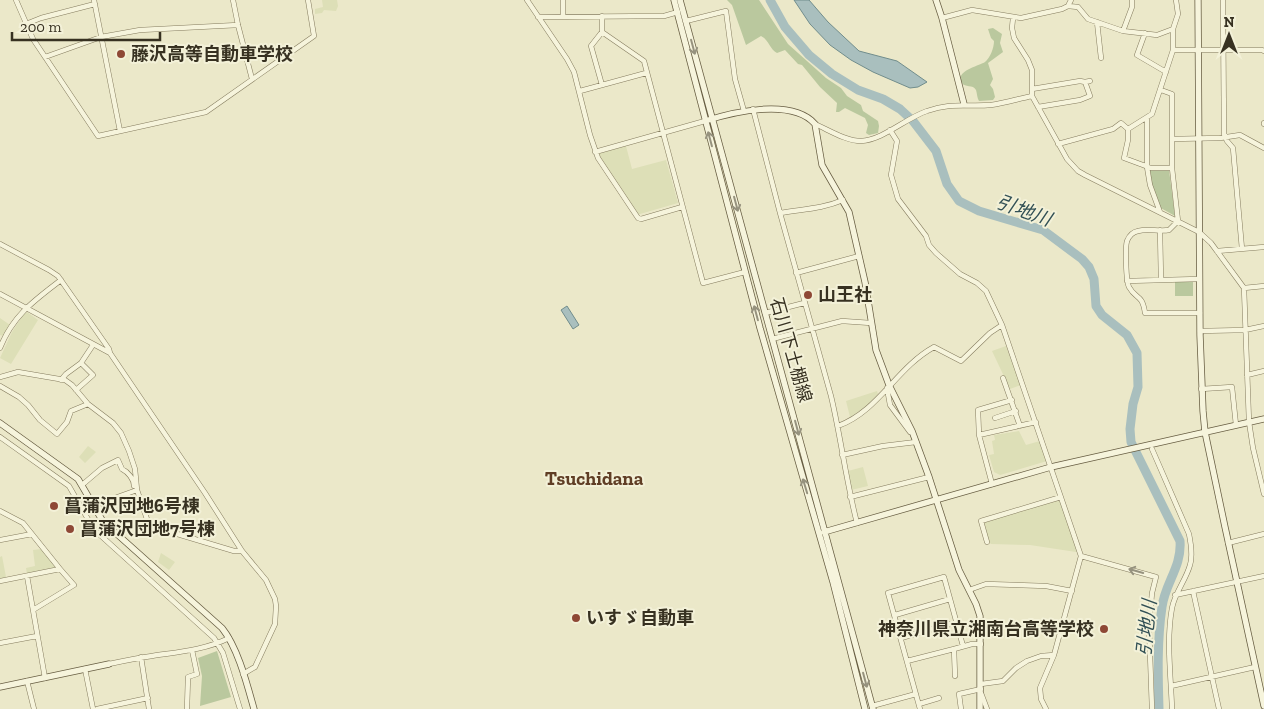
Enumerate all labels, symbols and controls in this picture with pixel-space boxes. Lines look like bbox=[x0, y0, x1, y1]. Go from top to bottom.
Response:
scale bar bbox=[12, 10, 160, 42]
north arrow bbox=[1204, 10, 1254, 60]
text: N bbox=[1224, 14, 1235, 31]
text: 200 m bbox=[20, 18, 61, 36]
one-way arrow bbox=[689, 39, 699, 55]
place label: 藤沢高等自動車学校 bbox=[131, 43, 293, 65]
marker: 藤沢高等自動車学校 bbox=[115, 48, 127, 60]
one-way arrow bbox=[705, 132, 714, 148]
water label: 引地川 bbox=[993, 190, 1056, 232]
one-way arrow bbox=[731, 195, 741, 211]
place label: 山王社 bbox=[818, 284, 872, 306]
marker: 山王社 bbox=[802, 289, 814, 301]
street label: 石川下土棚線 bbox=[766, 295, 816, 405]
one-way arrow bbox=[750, 306, 760, 322]
one-way arrow bbox=[793, 420, 802, 436]
district label: Tsuchidana bbox=[545, 467, 644, 490]
one-way arrow bbox=[800, 479, 810, 495]
place label: 菖蒲沢団地6号棟 bbox=[64, 495, 200, 517]
marker: 菖蒲沢団地6号棟 bbox=[48, 500, 60, 512]
place label: 菖蒲沢団地7号棟 bbox=[80, 518, 215, 540]
marker: 菖蒲沢団地7号棟 bbox=[64, 523, 76, 535]
one-way arrow bbox=[1128, 566, 1144, 575]
water label: 引地川 bbox=[1132, 597, 1161, 658]
place label: いすゞ自動車 bbox=[586, 607, 694, 629]
marker: いすゞ自動車 bbox=[570, 612, 582, 624]
place label: 神奈川県立湘南台高等学校 bbox=[878, 618, 1094, 640]
marker: 神奈川県立湘南台高等学校 bbox=[1098, 623, 1110, 635]
one-way arrow bbox=[861, 671, 870, 687]

